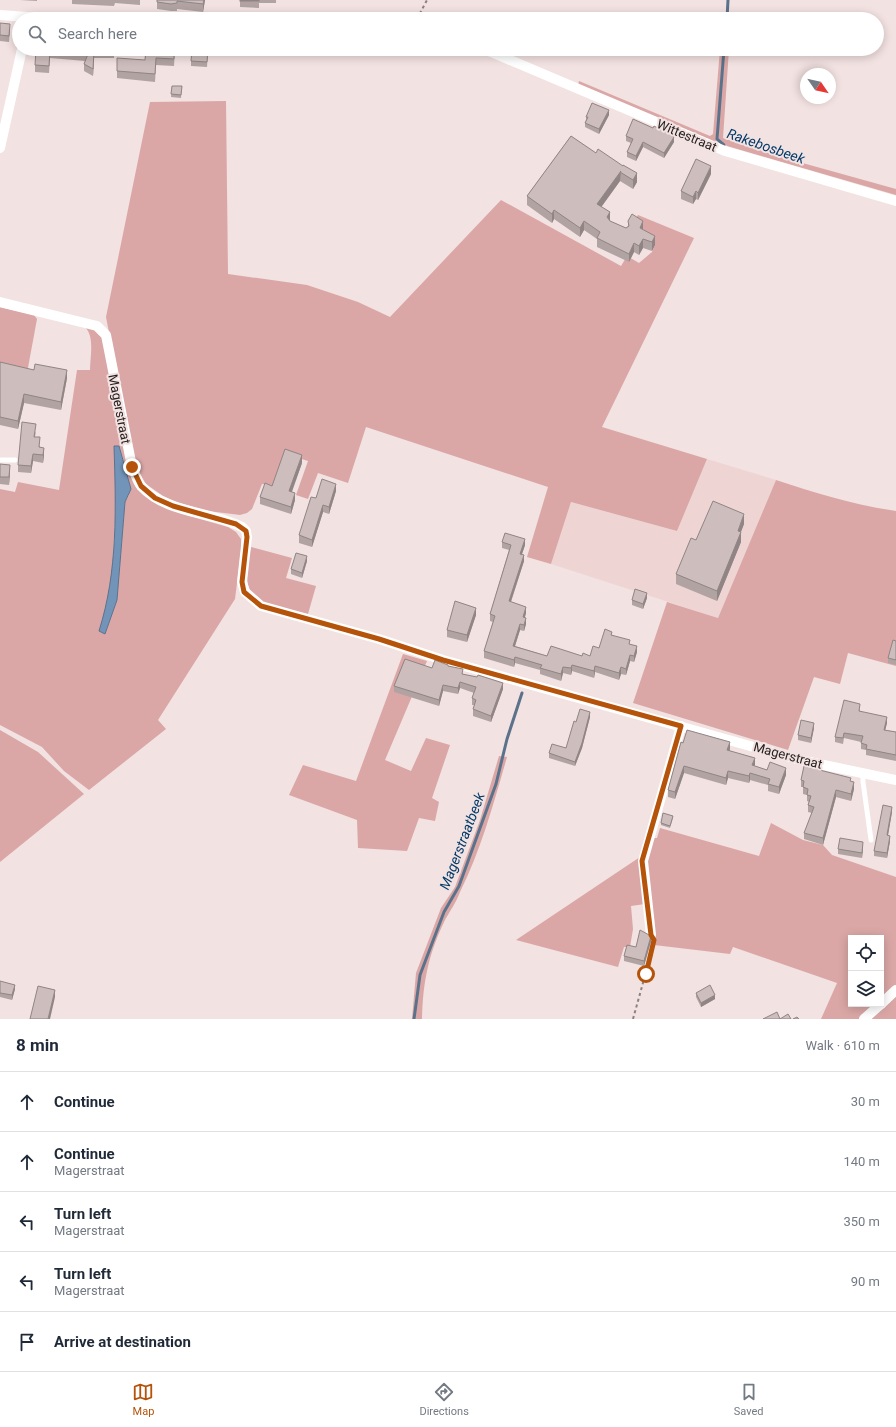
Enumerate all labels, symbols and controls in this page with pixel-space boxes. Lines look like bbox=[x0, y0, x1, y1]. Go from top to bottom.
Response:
search box bbox=[12, 12, 884, 56]
icon: search bbox=[26, 23, 48, 45]
text: Search here bbox=[58, 25, 137, 43]
north arrow bbox=[800, 68, 836, 104]
street label: Wittestraat bbox=[655, 116, 719, 155]
water label: Rakebosbeek bbox=[725, 125, 808, 167]
street label: Magerstraat bbox=[105, 373, 134, 445]
route end bbox=[123, 458, 141, 476]
street label: Magerstraat bbox=[752, 739, 824, 772]
water label: Magerstraatbeek bbox=[436, 789, 488, 892]
map controls bbox=[848, 935, 884, 1007]
button: locate bbox=[848, 935, 884, 971]
route start bbox=[637, 965, 655, 983]
button: layers bbox=[848, 971, 884, 1007]
text: 8 min bbox=[16, 1035, 59, 1055]
text: Walk · 610 m bbox=[805, 1038, 880, 1053]
icon: ahead bbox=[16, 1091, 38, 1113]
text: Continue bbox=[54, 1093, 115, 1111]
text: 30 m bbox=[851, 1094, 880, 1109]
text: Continue bbox=[54, 1145, 115, 1163]
icon: ahead bbox=[16, 1151, 38, 1173]
text: 140 m bbox=[843, 1154, 880, 1169]
text: Magerstraat bbox=[54, 1163, 125, 1178]
text: Turn left bbox=[54, 1205, 111, 1223]
icon: left bbox=[16, 1211, 38, 1233]
text: 350 m bbox=[843, 1214, 880, 1229]
text: Magerstraat bbox=[54, 1223, 125, 1238]
text: Turn left bbox=[54, 1265, 111, 1283]
icon: left bbox=[16, 1271, 38, 1293]
text: 90 m bbox=[851, 1274, 880, 1289]
text: Magerstraat bbox=[54, 1283, 125, 1298]
icon: arrive bbox=[16, 1331, 38, 1353]
text: Arrive at destination bbox=[54, 1333, 191, 1351]
tab: Map bbox=[132, 1381, 154, 1418]
tab: Directions bbox=[419, 1381, 469, 1418]
tab: Saved bbox=[734, 1381, 764, 1418]

